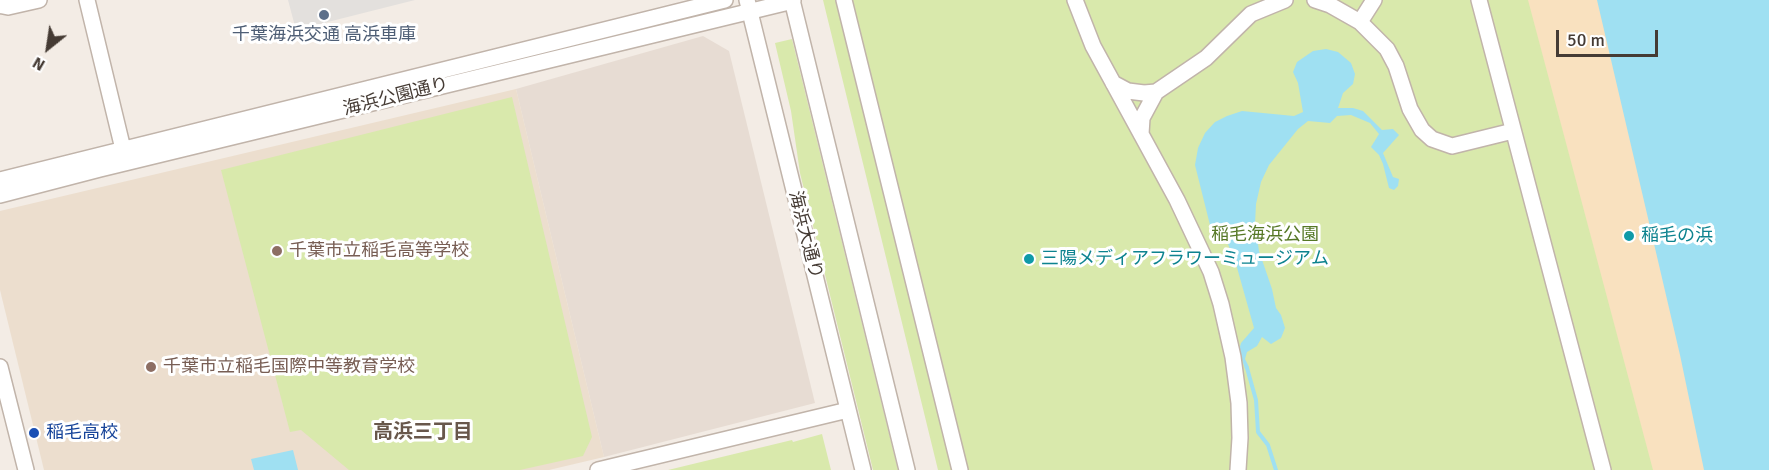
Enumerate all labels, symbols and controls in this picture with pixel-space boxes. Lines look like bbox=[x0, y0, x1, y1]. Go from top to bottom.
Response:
marker: 千葉海浜交通 高浜車庫 bbox=[317, 8, 331, 22]
north arrow bbox=[18, 18, 78, 78]
scale bar bbox=[1559, 18, 1661, 56]
place label: 千葉海浜交通 高浜車庫 bbox=[232, 24, 416, 46]
text: 50 m bbox=[1567, 29, 1605, 51]
text: N bbox=[29, 52, 49, 75]
street label: 海浜公園通り bbox=[341, 73, 451, 121]
street label: 海浜大通り bbox=[784, 189, 826, 281]
park label: 稲毛海浜公園 bbox=[1211, 224, 1319, 246]
place label: 稲毛の浜 bbox=[1641, 225, 1713, 247]
marker: 稲毛の浜 bbox=[1622, 229, 1636, 243]
place label: 千葉市立稲毛高等学校 bbox=[289, 240, 469, 262]
marker: 千葉市立稲毛高等学校 bbox=[270, 244, 284, 258]
place label: 三陽メディアフラワーミュージアム bbox=[1041, 248, 1329, 270]
marker: 三陽メディアフラワーミュージアム bbox=[1022, 252, 1036, 266]
place label: 千葉市立稲毛国際中等教育学校 bbox=[163, 356, 415, 378]
marker: 千葉市立稲毛国際中等教育学校 bbox=[144, 360, 158, 374]
district label: 高浜三丁目 bbox=[373, 421, 473, 445]
place label: 稲毛高校 bbox=[46, 422, 118, 444]
marker: 稲毛高校 bbox=[27, 426, 41, 440]

